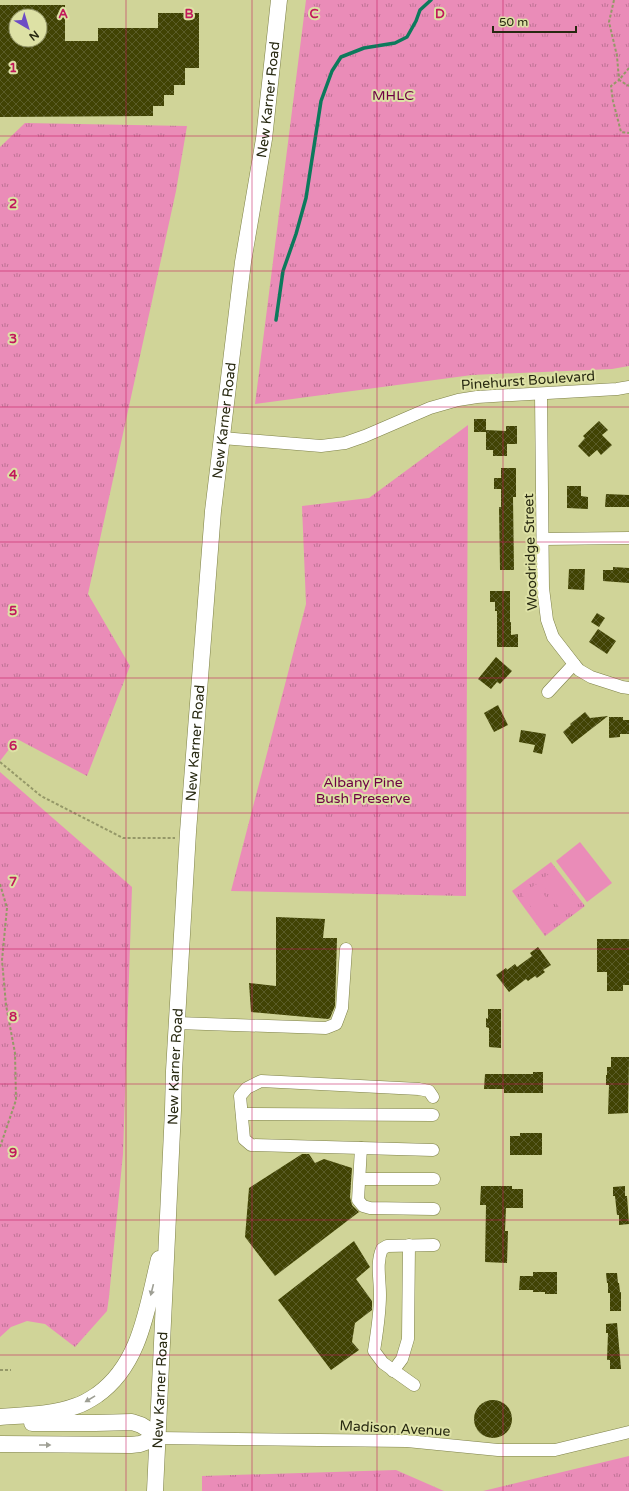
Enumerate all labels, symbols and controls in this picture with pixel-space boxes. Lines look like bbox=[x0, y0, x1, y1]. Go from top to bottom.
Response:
text: A bbox=[58, 6, 68, 22]
text: B bbox=[184, 6, 194, 22]
text: C bbox=[309, 6, 319, 22]
text: D bbox=[435, 6, 445, 22]
north arrow bbox=[8, 8, 48, 48]
scale bar bbox=[493, 8, 576, 34]
text: 50 m bbox=[499, 15, 528, 29]
text: N bbox=[26, 28, 41, 43]
street label: New Karner Road bbox=[253, 41, 283, 159]
text: 1 bbox=[9, 60, 17, 76]
park label: MHLC bbox=[372, 87, 414, 104]
text: 2 bbox=[9, 196, 17, 212]
text: 3 bbox=[9, 331, 17, 347]
street label: New Karner Road bbox=[209, 361, 240, 480]
street label: Pinehurst Boulevard bbox=[460, 367, 596, 394]
text: 4 bbox=[9, 467, 18, 483]
street label: Woodridge Street bbox=[520, 492, 541, 611]
text: 5 bbox=[9, 603, 17, 619]
street label: New Karner Road bbox=[182, 684, 208, 802]
text: 6 bbox=[9, 738, 17, 754]
park label: Albany Pine Bush Preserve bbox=[316, 774, 410, 807]
text: 7 bbox=[9, 874, 17, 890]
street label: New Karner Road bbox=[164, 1008, 187, 1125]
text: 8 bbox=[9, 1009, 17, 1025]
text: 9 bbox=[9, 1145, 17, 1161]
one-way arrow bbox=[148, 1283, 154, 1296]
street label: New Karner Road bbox=[149, 1331, 172, 1449]
one-way arrow bbox=[84, 1395, 96, 1402]
street label: Madison Avenue bbox=[339, 1417, 451, 1440]
one-way arrow bbox=[39, 1442, 52, 1448]

